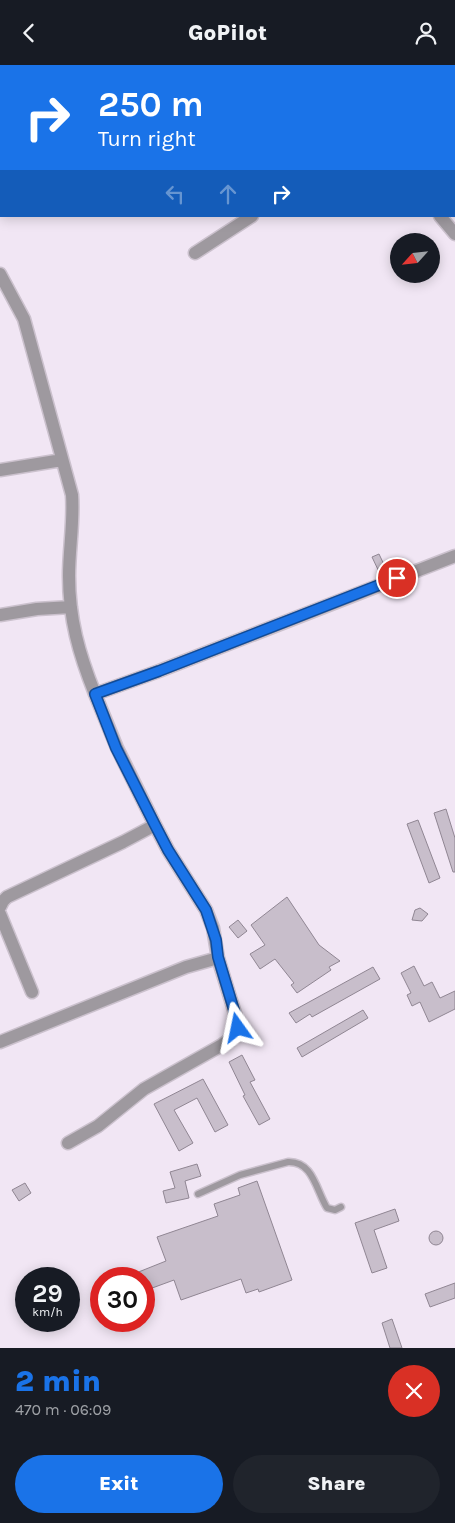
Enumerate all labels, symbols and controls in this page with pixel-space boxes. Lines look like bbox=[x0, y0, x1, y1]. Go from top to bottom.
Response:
icon: back bbox=[15, 19, 43, 47]
icon: person bbox=[412, 19, 440, 47]
text: GoPilot bbox=[188, 20, 267, 46]
text: 250 m bbox=[98, 84, 204, 125]
icon: right bbox=[15, 85, 80, 150]
text: Turn right bbox=[98, 126, 196, 152]
icon: left bbox=[161, 180, 189, 208]
icon: ahead bbox=[214, 180, 242, 208]
icon: right bbox=[267, 180, 295, 208]
north arrow bbox=[390, 233, 440, 283]
map controls bbox=[390, 233, 440, 283]
pin bbox=[376, 557, 418, 599]
icon: arrive bbox=[383, 564, 411, 592]
position arrow bbox=[211, 1001, 263, 1053]
speed limit sign: 30 bbox=[90, 1267, 155, 1332]
text: 29 bbox=[32, 1279, 63, 1308]
text: km/h bbox=[32, 1305, 63, 1319]
text: 2 min bbox=[15, 1363, 101, 1399]
button: close bbox=[388, 1365, 440, 1417]
text: 470 m · 06:09 bbox=[15, 1400, 111, 1419]
button: Exit bbox=[15, 1455, 223, 1513]
button: Share bbox=[233, 1455, 440, 1513]

